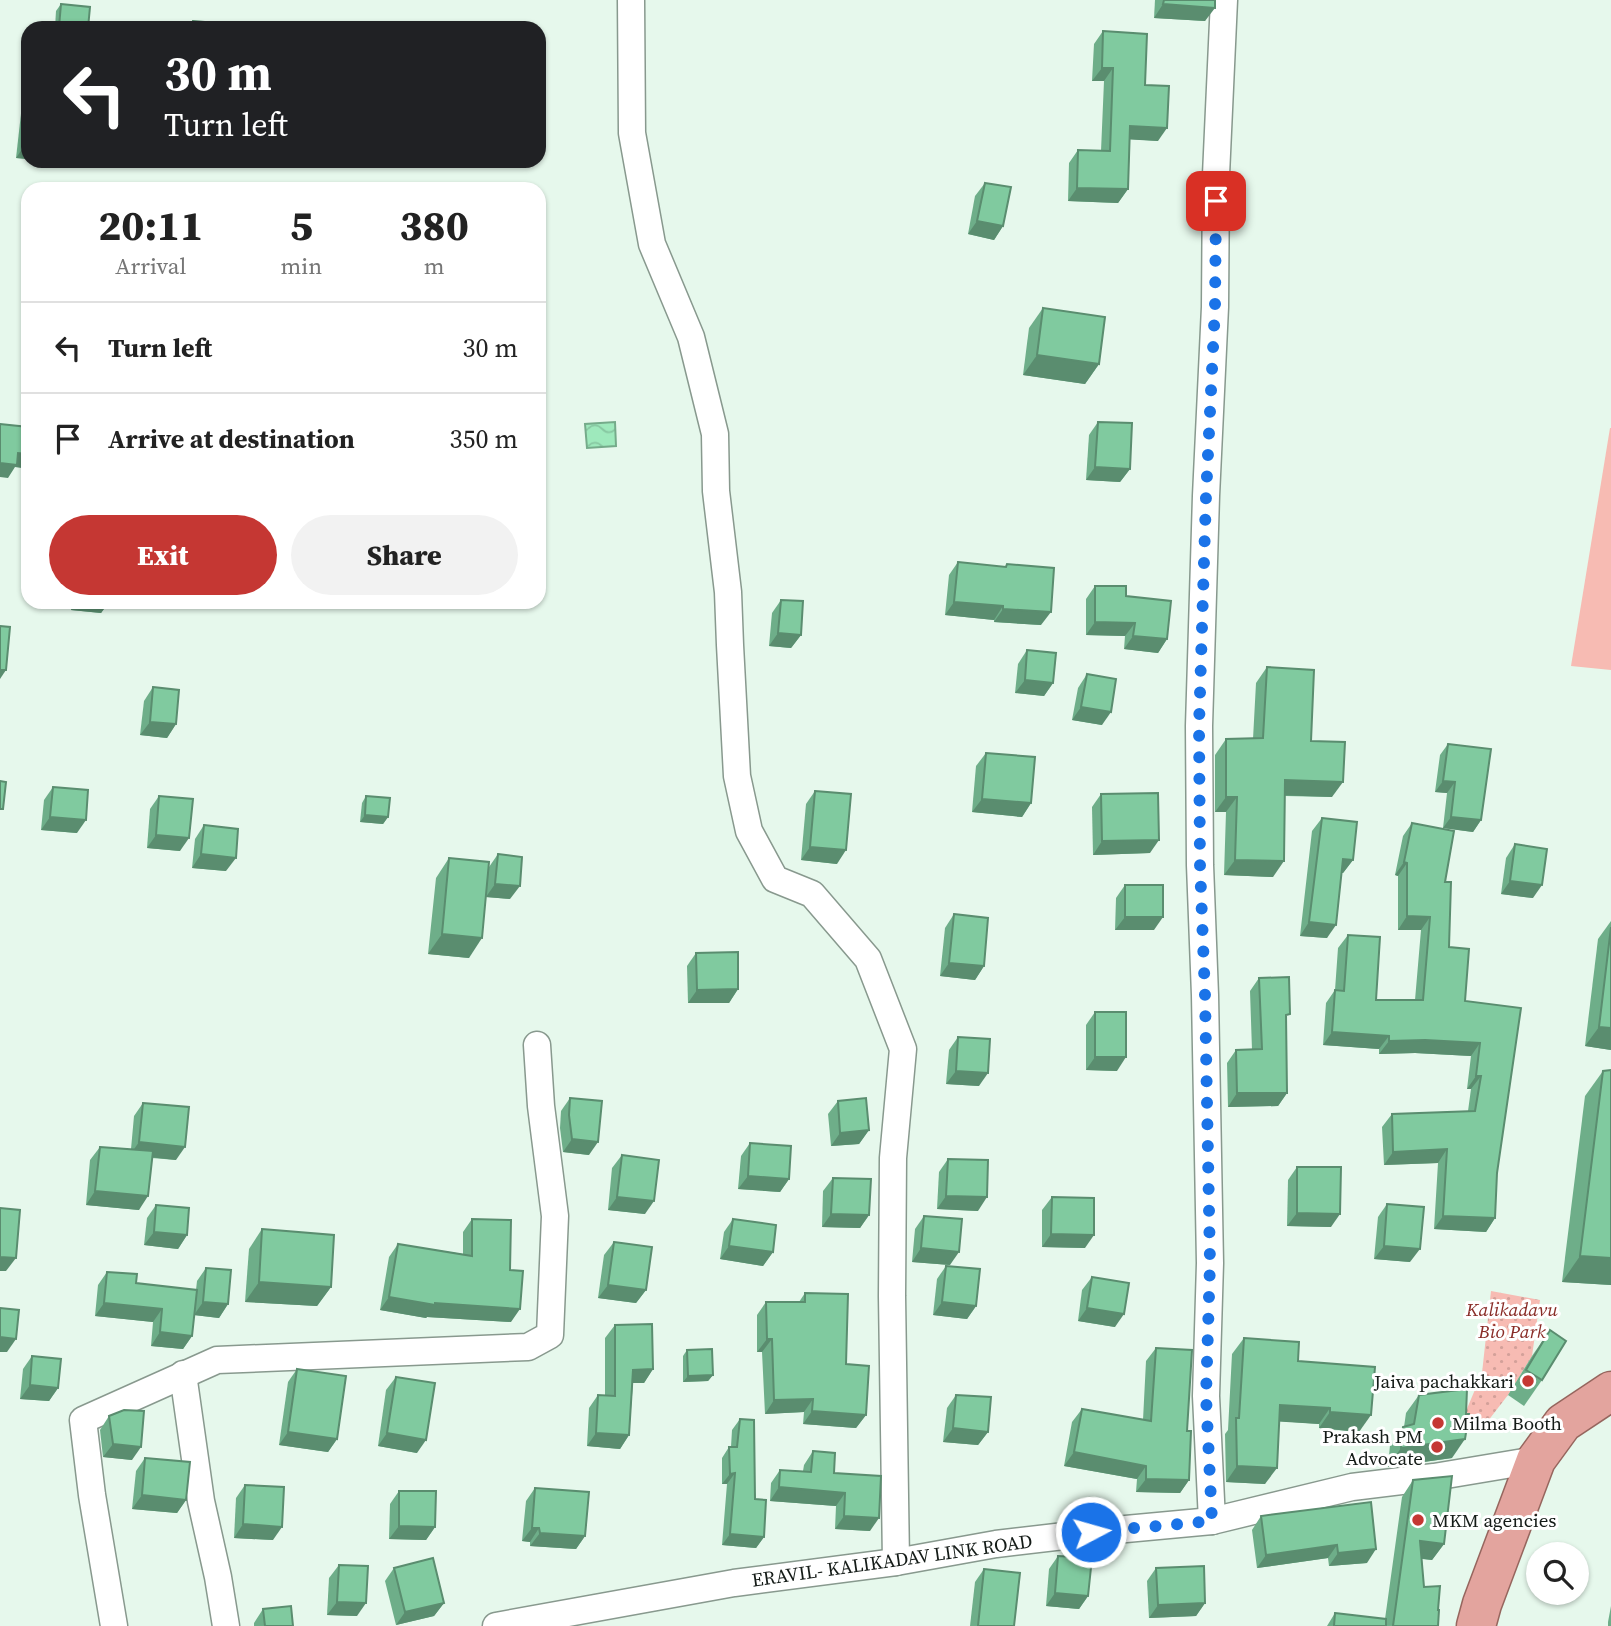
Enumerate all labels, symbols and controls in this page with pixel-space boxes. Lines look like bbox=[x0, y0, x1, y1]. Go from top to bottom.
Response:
text: 30 m bbox=[164, 39, 272, 106]
icon: left bbox=[49, 49, 140, 140]
text: Turn left bbox=[164, 103, 288, 147]
pin bbox=[1186, 171, 1246, 231]
icon: arrive bbox=[1197, 182, 1235, 220]
text: 20:11 bbox=[98, 196, 203, 254]
text: 5 bbox=[290, 196, 313, 254]
text: 380 bbox=[399, 196, 469, 254]
text: Arrival bbox=[115, 250, 186, 282]
text: min bbox=[281, 250, 322, 282]
text: m bbox=[424, 250, 444, 282]
icon: left bbox=[49, 329, 87, 367]
text: Turn left bbox=[108, 330, 212, 366]
text: 30 m bbox=[463, 330, 518, 366]
icon: arrive bbox=[49, 420, 87, 458]
text: Arrive at destination bbox=[108, 421, 355, 457]
text: 350 m bbox=[450, 421, 518, 457]
button: Exit bbox=[49, 515, 277, 595]
button: Share bbox=[291, 515, 518, 595]
park label: Kalikadavu Bio Park bbox=[1465, 1296, 1558, 1344]
place label: Jaiva pachakkari bbox=[1373, 1368, 1514, 1394]
marker: Jaiva pachakkari bbox=[1520, 1373, 1536, 1389]
place label: Milma Booth bbox=[1452, 1410, 1562, 1436]
marker: Milma Booth bbox=[1430, 1415, 1446, 1431]
place label: Prakash PM Advocate bbox=[1322, 1423, 1423, 1471]
marker: Prakash PM Advocate bbox=[1429, 1439, 1445, 1455]
position arrow bbox=[1054, 1495, 1128, 1569]
place label: MKM agencies bbox=[1432, 1507, 1557, 1533]
marker: MKM agencies bbox=[1410, 1512, 1426, 1528]
street label: ERAVIL- KALIKADAV LINK ROAD bbox=[750, 1527, 1034, 1593]
map controls bbox=[1526, 1542, 1589, 1605]
button: search bbox=[1526, 1542, 1589, 1605]

